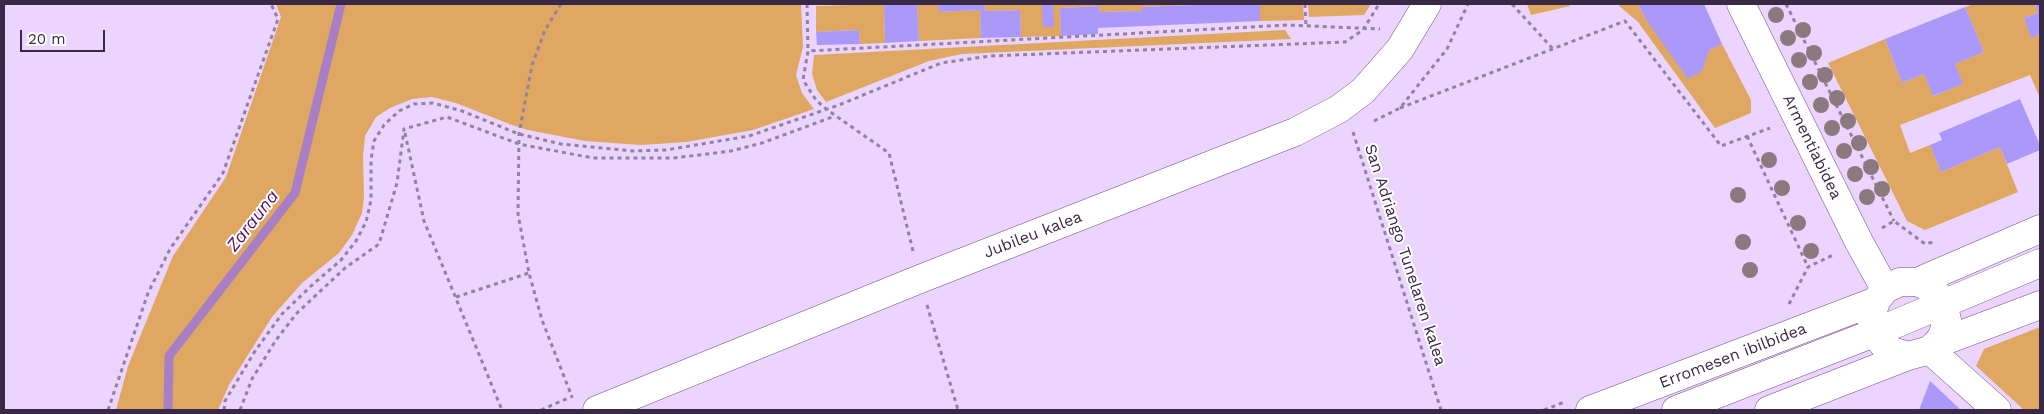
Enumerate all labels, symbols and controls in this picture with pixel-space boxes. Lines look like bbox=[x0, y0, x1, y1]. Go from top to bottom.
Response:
scale bar bbox=[22, 20, 108, 52]
text: 20 m bbox=[28, 30, 66, 48]
street label: Armentiabidea bbox=[1778, 92, 1846, 202]
street label: San Adriango Tunelaren kalea bbox=[1360, 142, 1450, 368]
water label: Zarauna bbox=[222, 186, 284, 256]
street label: Jubileu kalea bbox=[981, 207, 1085, 263]
street label: Erromesen ibilbidea bbox=[1657, 319, 1809, 393]

